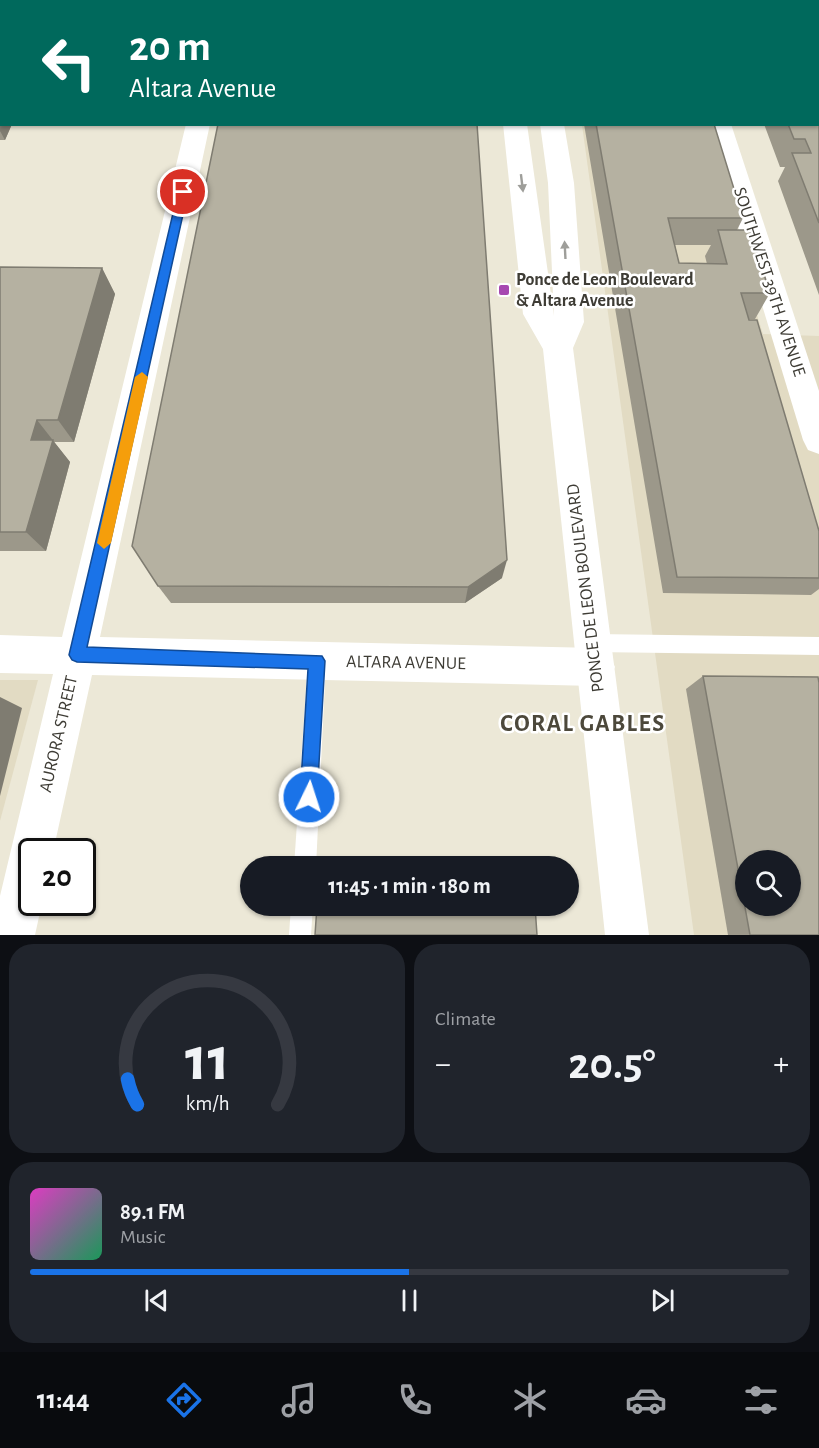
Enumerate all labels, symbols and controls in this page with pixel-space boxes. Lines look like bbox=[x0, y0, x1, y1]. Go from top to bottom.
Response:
icon: left bbox=[30, 24, 108, 102]
text: 20 m bbox=[129, 26, 211, 68]
text: Altara Avenue bbox=[129, 75, 276, 102]
pin bbox=[157, 166, 208, 217]
one-way arrow bbox=[518, 173, 527, 192]
icon: arrive bbox=[166, 175, 199, 208]
street label: SOUTHWEST 39TH AVENUE bbox=[730, 185, 808, 379]
one-way arrow bbox=[561, 241, 570, 260]
place label: Ponce de Leon Boulevard & Altara Avenue bbox=[516, 271, 694, 310]
marker: Ponce de Leon Boulevard & Altara Avenue bbox=[497, 283, 511, 297]
street label: PONCE DE LEON BOULEVARD bbox=[564, 483, 608, 693]
street label: ALTARA AVENUE bbox=[346, 653, 466, 673]
street label: AURORA STREET bbox=[37, 674, 81, 794]
district label: CORAL GABLES bbox=[500, 712, 666, 736]
position arrow bbox=[277, 765, 341, 829]
speed limit sign: 20 bbox=[18, 838, 96, 916]
map controls bbox=[735, 850, 801, 916]
button: search bbox=[735, 850, 801, 916]
text: 11:45 · 1 min · 180 m bbox=[328, 875, 491, 897]
text: Climate bbox=[435, 1009, 496, 1029]
text: 11 bbox=[185, 1029, 229, 1091]
text: 20.5° bbox=[568, 1042, 656, 1087]
text: − bbox=[435, 1048, 451, 1081]
text: + bbox=[773, 1048, 789, 1081]
text: km/h bbox=[185, 1094, 229, 1115]
text: 89.1 FM bbox=[120, 1201, 185, 1223]
text: Music bbox=[120, 1227, 166, 1247]
icon: previous bbox=[140, 1284, 173, 1317]
icon: pause bbox=[393, 1284, 426, 1317]
icon: next bbox=[646, 1284, 679, 1317]
icon: directions bbox=[163, 1379, 205, 1421]
icon: music bbox=[278, 1379, 320, 1421]
icon: phone bbox=[394, 1379, 436, 1421]
icon: climate bbox=[509, 1379, 551, 1421]
icon: car bbox=[625, 1379, 667, 1421]
icon: filters bbox=[740, 1379, 782, 1421]
text: 11:44 bbox=[37, 1386, 90, 1413]

